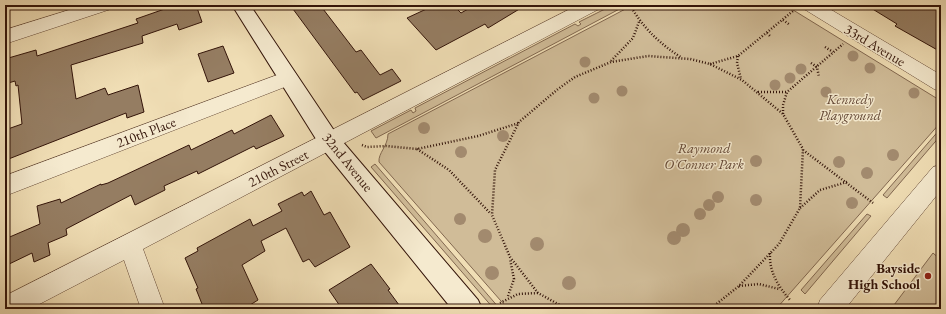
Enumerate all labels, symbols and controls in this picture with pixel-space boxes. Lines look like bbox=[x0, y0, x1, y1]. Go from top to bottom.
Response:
street label: 33rd Avenue bbox=[841, 20, 909, 71]
park label: Kennedy Playground bbox=[819, 90, 882, 124]
street label: 210th Place bbox=[114, 112, 179, 152]
street label: 32nd Avenue bbox=[319, 129, 378, 196]
park label: Raymond O'Conner Park bbox=[664, 139, 744, 173]
street label: 210th Street bbox=[245, 145, 312, 191]
place label: Bayside High School bbox=[848, 259, 920, 293]
marker: Bayside High School bbox=[923, 271, 933, 281]

